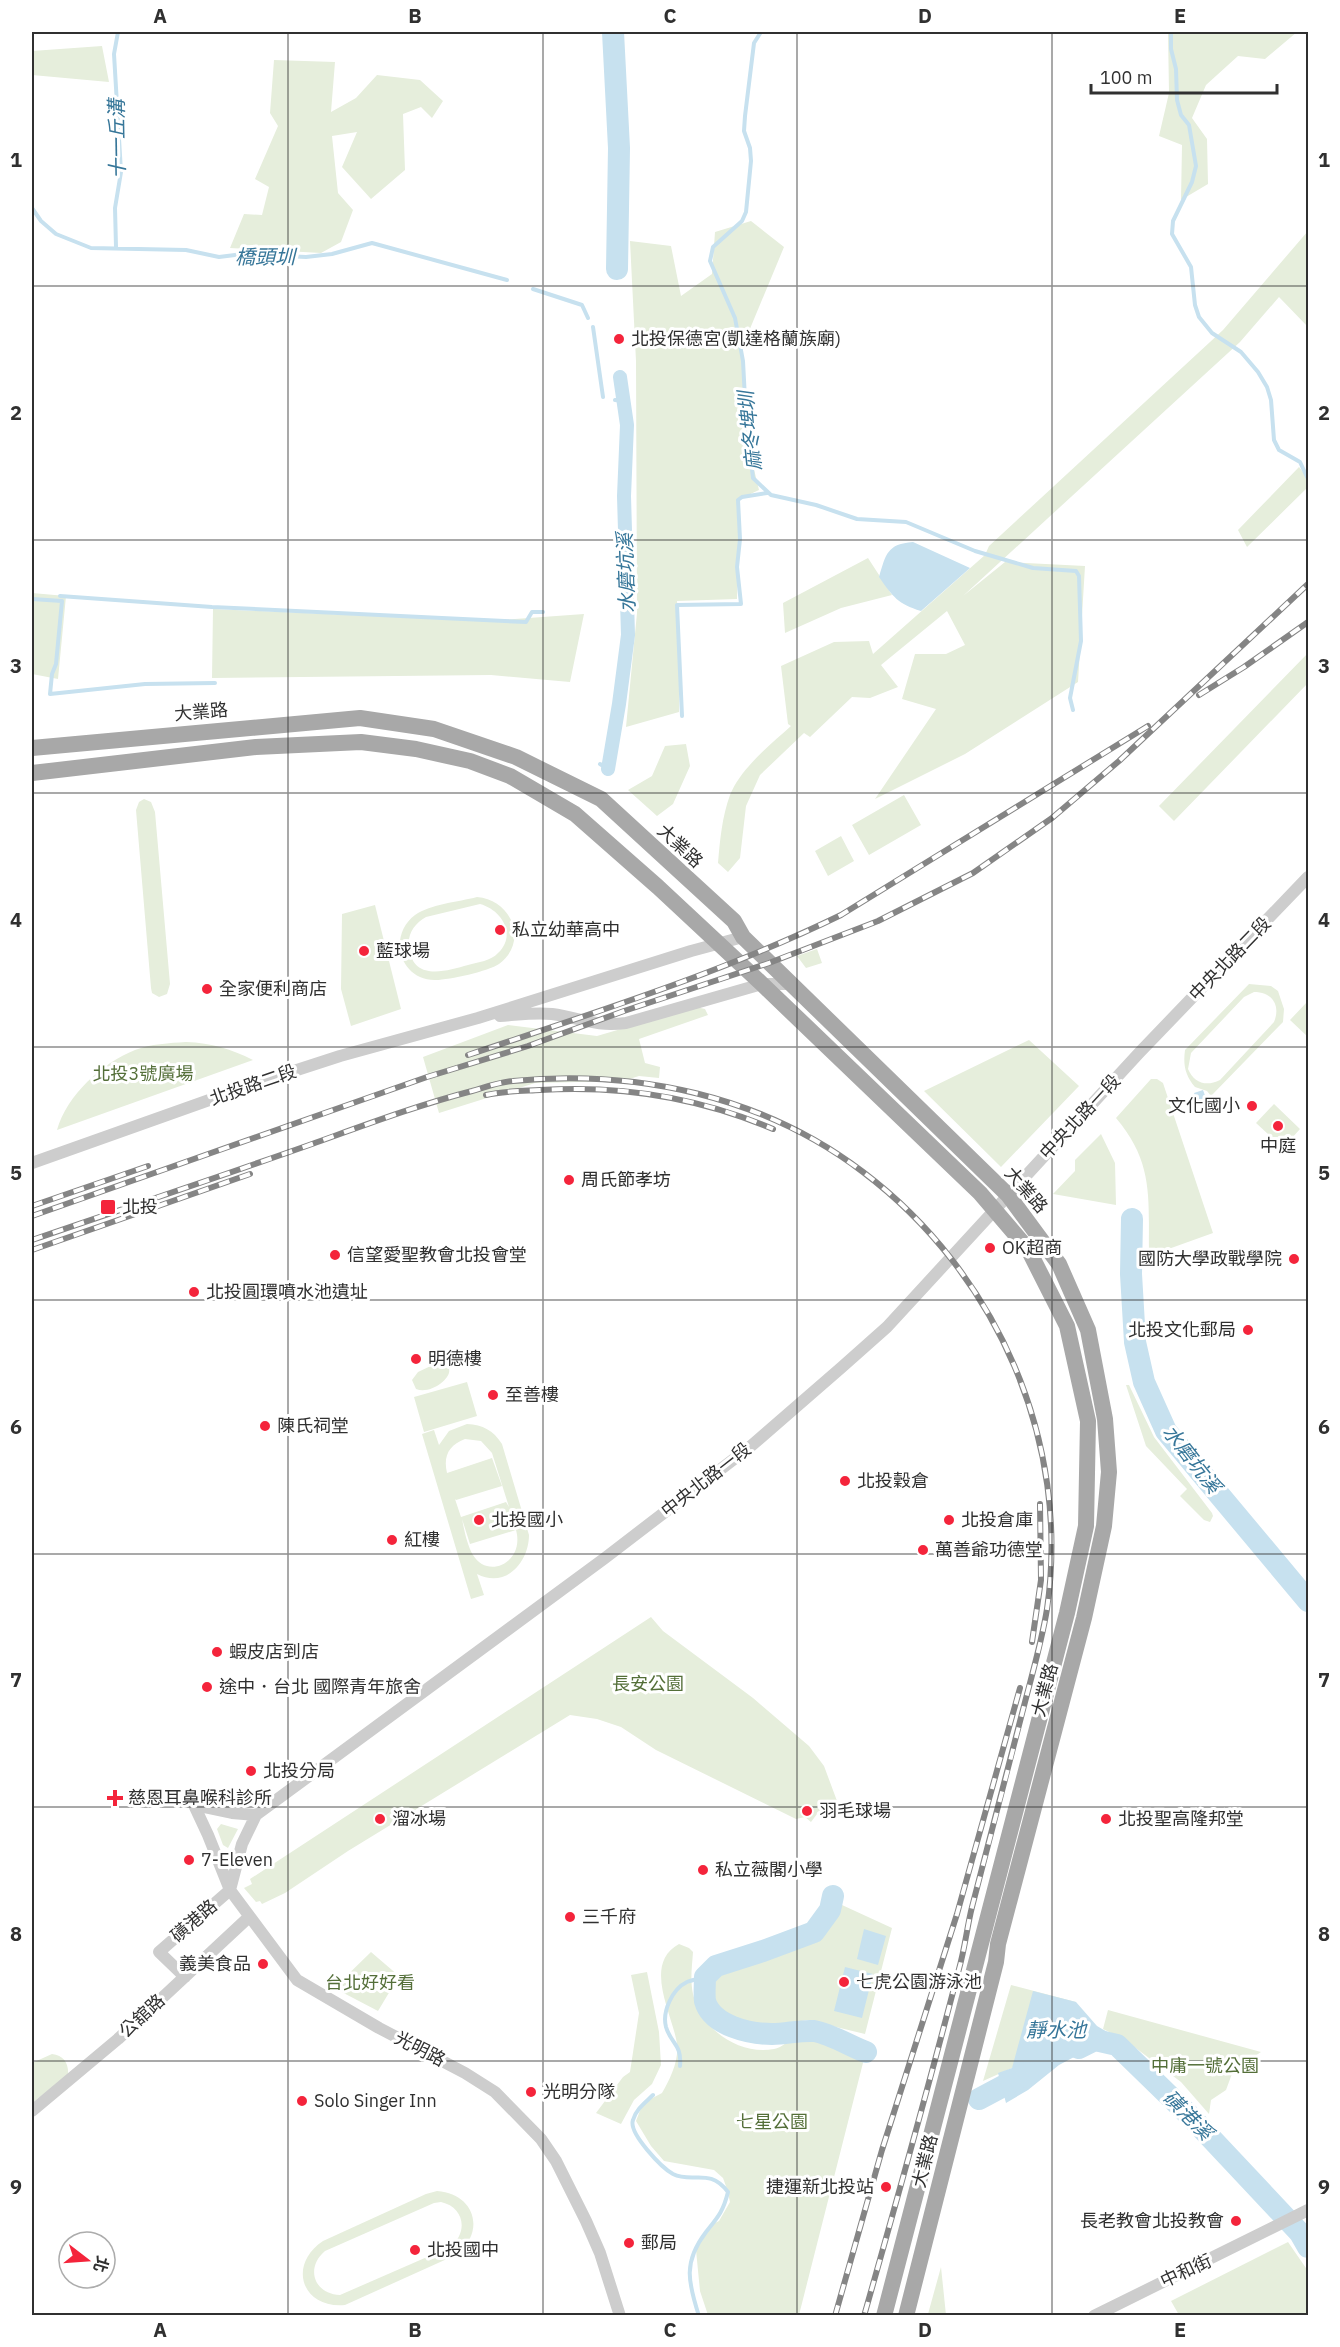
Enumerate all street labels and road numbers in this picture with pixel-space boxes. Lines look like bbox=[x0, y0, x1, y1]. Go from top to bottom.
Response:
street label: 大業路 bbox=[173, 698, 229, 725]
street label: 大業路 bbox=[653, 819, 708, 872]
street label: 中央北路二段 bbox=[1184, 912, 1275, 1005]
street label: 北投路二段 bbox=[207, 1059, 299, 1110]
street label: 中央北路一段 bbox=[1034, 1069, 1125, 1164]
street label: 大業路 bbox=[1000, 1162, 1053, 1218]
street label: 中央北路一段 bbox=[656, 1437, 755, 1522]
street label: 大業路 bbox=[1026, 1661, 1063, 1719]
street label: 磺港路 bbox=[166, 1894, 222, 1947]
street label: 公舘路 bbox=[114, 1989, 169, 2042]
street label: 光明路 bbox=[391, 2026, 450, 2071]
street label: 大業路 bbox=[907, 2132, 942, 2190]
street label: 中和街 bbox=[1156, 2249, 1215, 2292]

